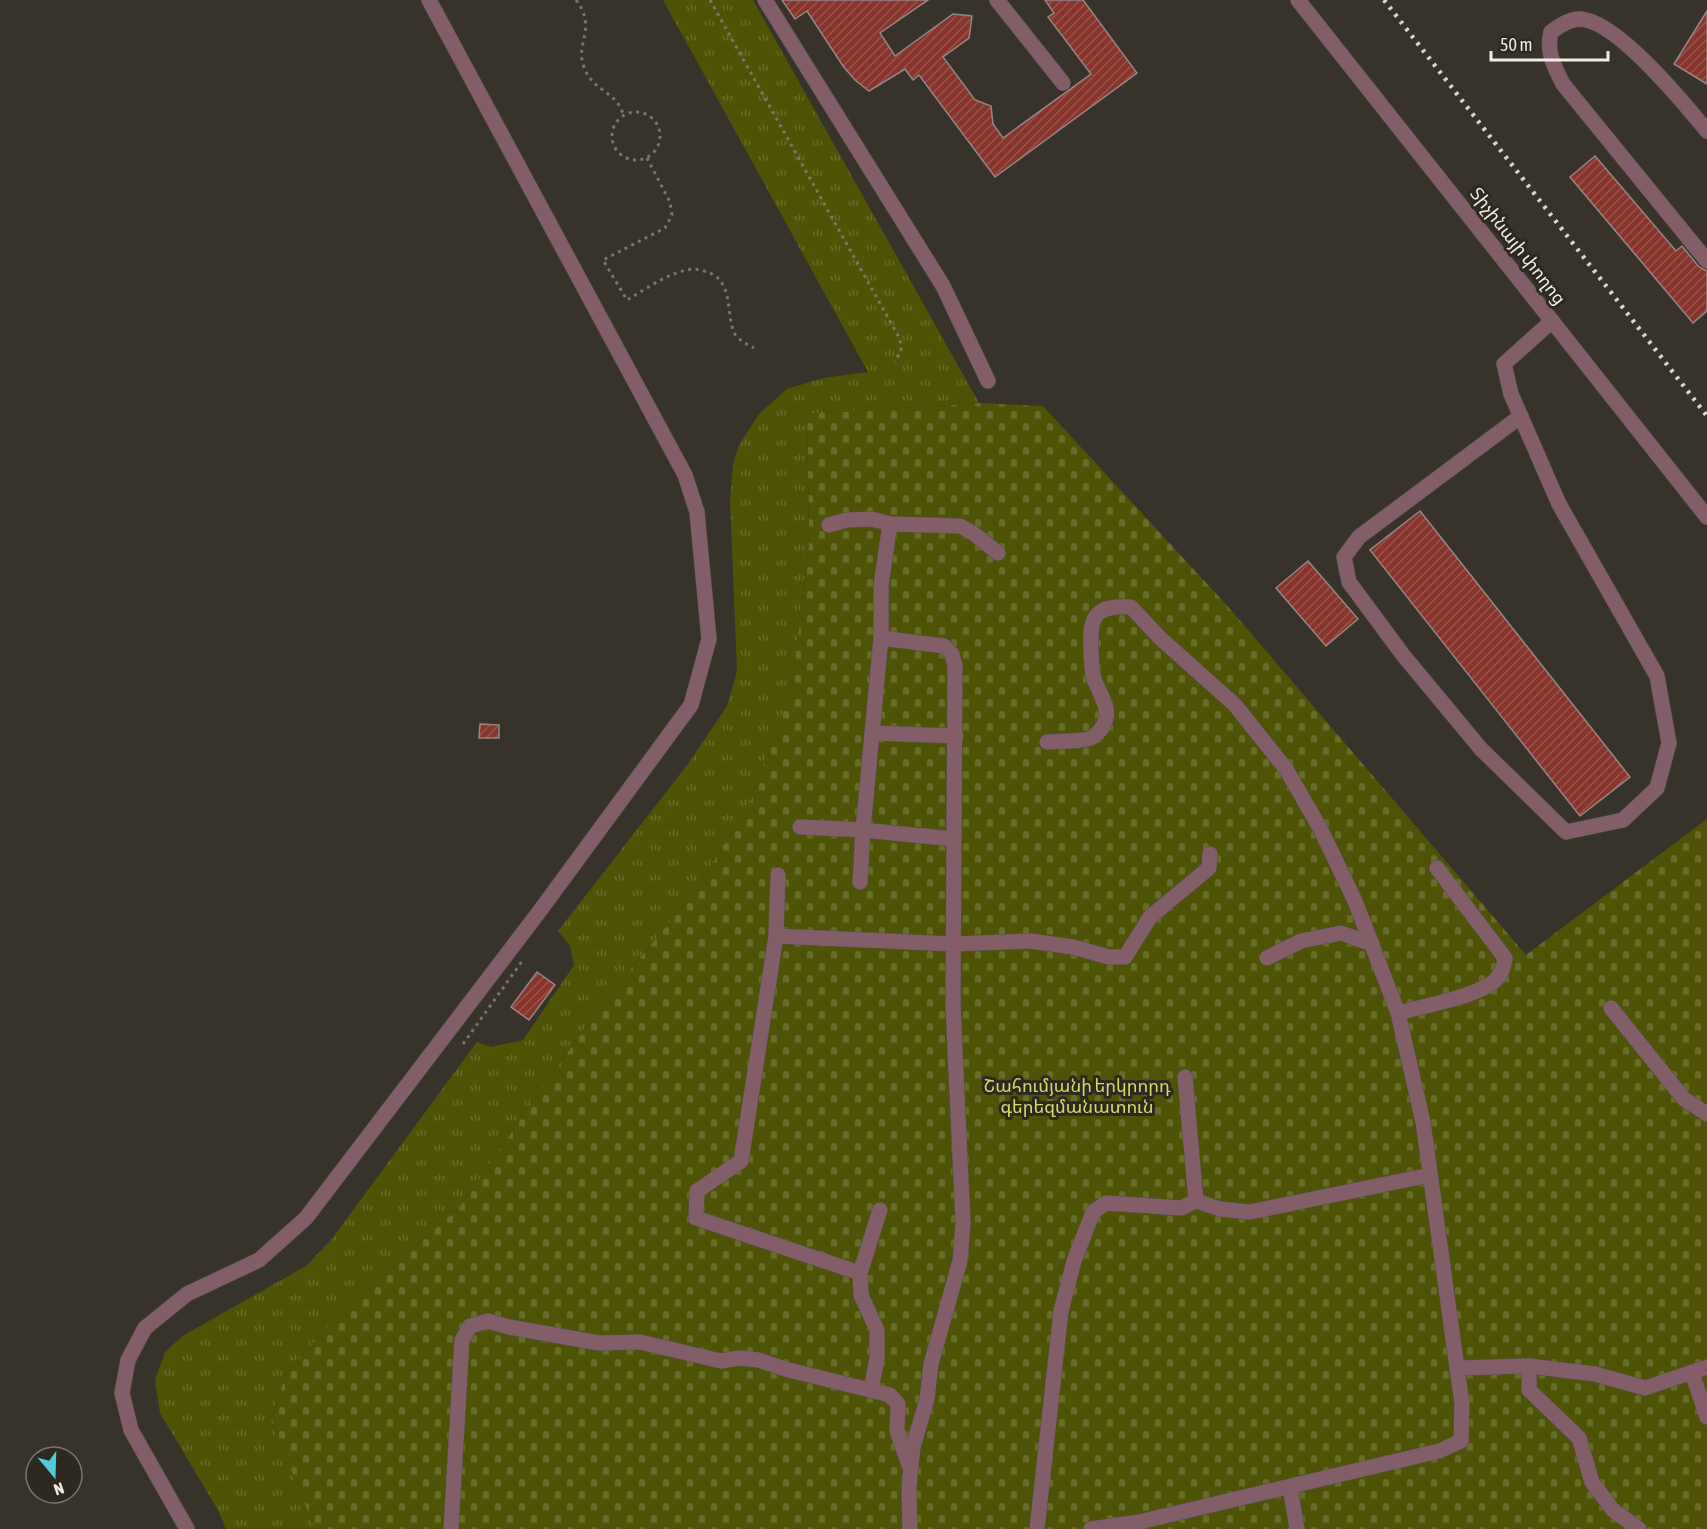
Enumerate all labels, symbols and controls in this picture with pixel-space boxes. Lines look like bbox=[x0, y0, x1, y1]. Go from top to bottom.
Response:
scale bar bbox=[1491, 24, 1608, 62]
text: 50 m bbox=[1500, 34, 1532, 55]
street label: Տիչինայի փողոց bbox=[1466, 183, 1571, 308]
park label: Շահումյանի երկրորդ գերեզմանատուն bbox=[984, 1075, 1171, 1117]
north arrow bbox=[24, 1445, 84, 1505]
text: N bbox=[51, 1479, 66, 1499]

